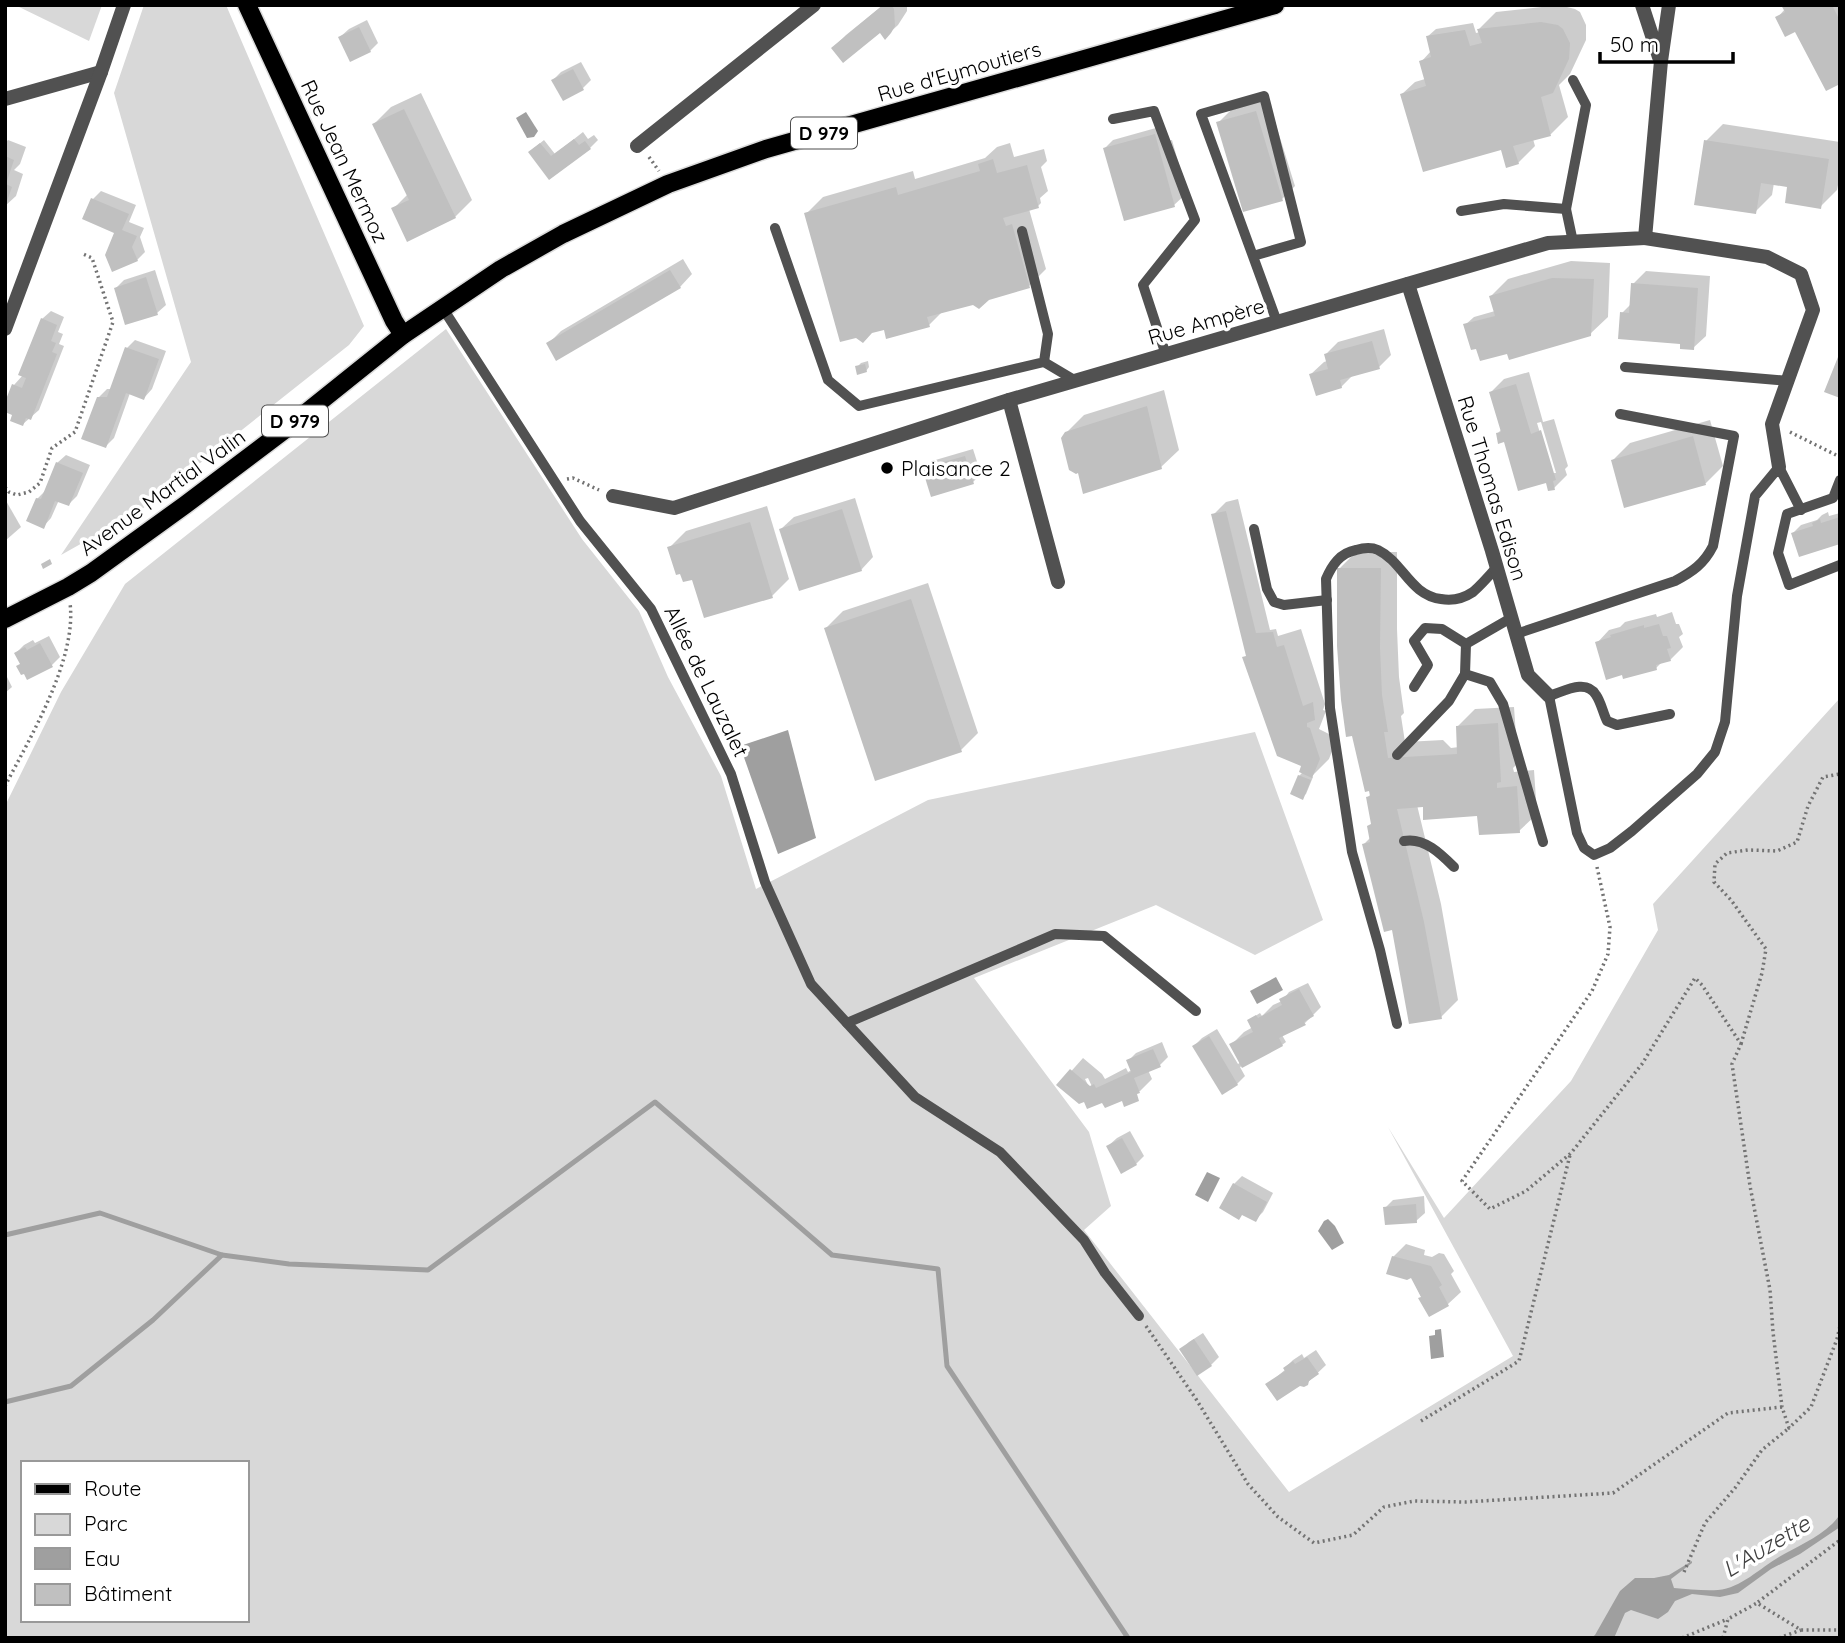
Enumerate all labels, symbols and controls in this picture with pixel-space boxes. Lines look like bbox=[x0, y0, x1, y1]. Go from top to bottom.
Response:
scale bar bbox=[1600, 21, 1733, 65]
text: 50 m bbox=[1610, 31, 1659, 57]
street label: Rue d'Eymoutiers bbox=[874, 35, 1044, 107]
street label: Rue Jean Mermoz bbox=[296, 75, 394, 247]
road number: D 979 bbox=[791, 118, 857, 148]
street label: Rue Ampère bbox=[1145, 292, 1267, 350]
street label: Rue Thomas Edison bbox=[1453, 392, 1533, 584]
road number: D 979 bbox=[262, 406, 328, 436]
street label: Avenue Martial Valin bbox=[74, 423, 250, 561]
place label: Plaisance 2 bbox=[901, 455, 1011, 481]
marker: Plaisance 2 bbox=[879, 460, 895, 476]
street label: Allée de Lauzalet bbox=[659, 601, 755, 761]
legend bbox=[21, 1461, 248, 1622]
text: Route bbox=[84, 1475, 141, 1501]
water label: L'Auzette bbox=[1717, 1508, 1816, 1583]
text: Parc bbox=[84, 1510, 128, 1536]
text: Eau bbox=[84, 1545, 120, 1571]
text: Bâtiment bbox=[84, 1580, 172, 1606]

